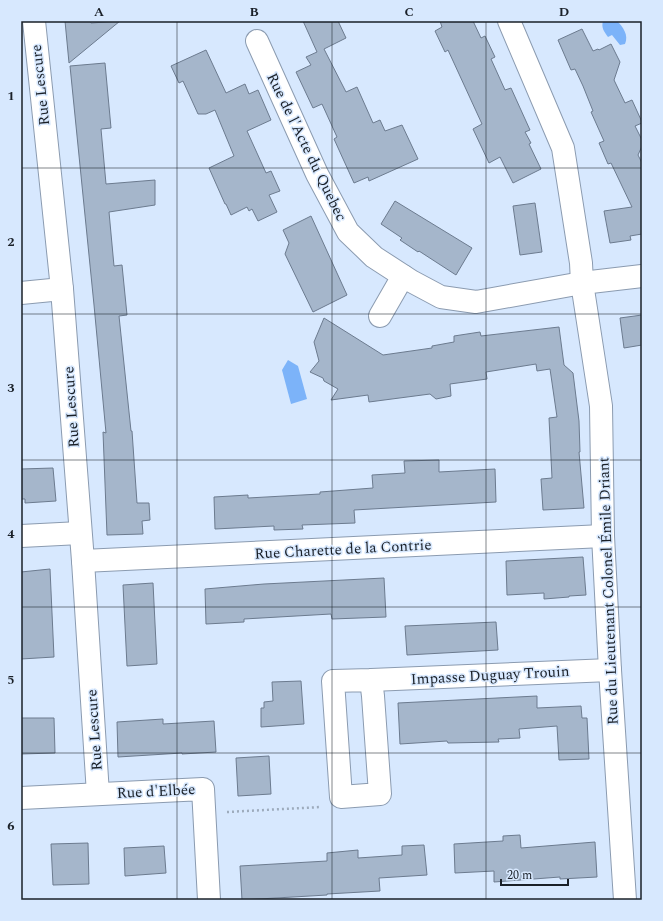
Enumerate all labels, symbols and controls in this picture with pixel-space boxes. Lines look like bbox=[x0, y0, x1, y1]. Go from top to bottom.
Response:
text: A bbox=[94, 2, 104, 22]
text: B bbox=[249, 2, 259, 22]
text: C bbox=[404, 2, 414, 22]
text: D bbox=[559, 2, 569, 22]
street label: Rue Lescure bbox=[25, 43, 56, 127]
street label: Rue de l'Acte du Quebec bbox=[261, 69, 353, 225]
text: 1 bbox=[7, 86, 15, 106]
text: 2 bbox=[7, 232, 15, 252]
street label: Rue Lescure bbox=[57, 366, 86, 448]
text: 3 bbox=[7, 378, 15, 398]
street label: Rue du Lieutenant Colonel Émile Driant bbox=[592, 457, 625, 725]
text: 4 bbox=[7, 524, 15, 544]
street label: Rue Charette de la Contrie bbox=[254, 533, 432, 566]
street label: Impasse Duguay Trouin bbox=[410, 660, 570, 691]
text: 5 bbox=[7, 670, 15, 690]
street label: Rue Lescure bbox=[80, 689, 109, 771]
street label: Rue d'Elbée bbox=[116, 778, 196, 805]
text: 6 bbox=[7, 816, 15, 836]
scale bar bbox=[501, 861, 568, 887]
text: 20 m bbox=[507, 866, 532, 885]

